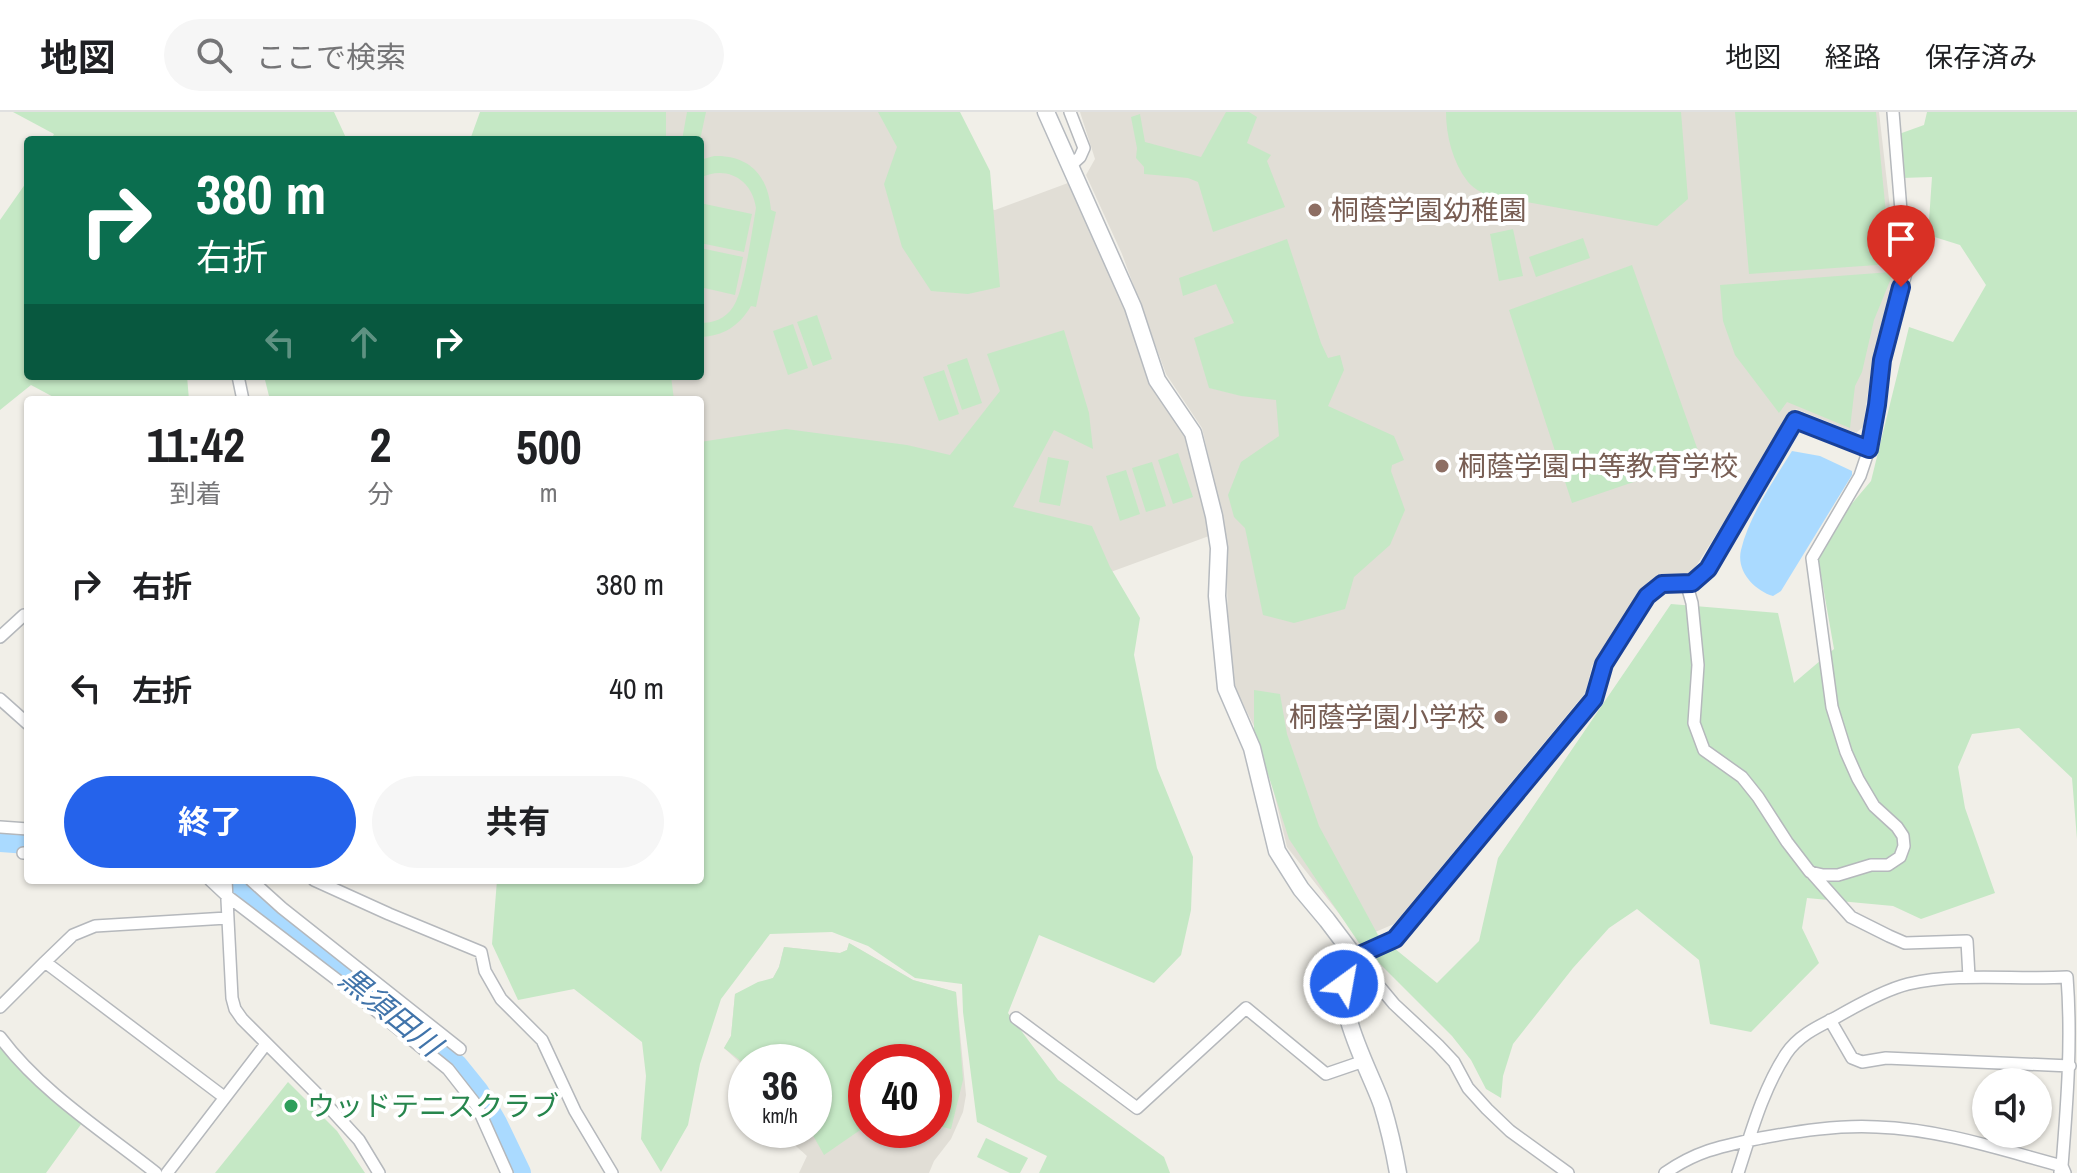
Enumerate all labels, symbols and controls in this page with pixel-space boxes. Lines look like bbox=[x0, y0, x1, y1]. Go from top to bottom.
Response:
search box bbox=[164, 19, 724, 91]
text: 地図 bbox=[40, 32, 116, 83]
icon: search bbox=[192, 33, 236, 77]
text: ここで検索 bbox=[256, 37, 406, 77]
text: 地図 bbox=[1725, 38, 1781, 76]
text: 経路 bbox=[1825, 38, 1881, 76]
text: 保存済み bbox=[1925, 38, 2037, 76]
text: 380 m bbox=[196, 156, 326, 231]
icon: right bbox=[64, 168, 168, 272]
place label: 桐蔭学園幼稚園 bbox=[1331, 191, 1527, 229]
marker: 桐蔭学園幼稚園 bbox=[1306, 201, 1324, 219]
pin bbox=[1867, 205, 1935, 287]
icon: arrive bbox=[1879, 217, 1923, 261]
text: 右折 bbox=[196, 233, 268, 281]
icon: left bbox=[258, 320, 302, 364]
icon: ahead bbox=[342, 320, 386, 364]
icon: right bbox=[426, 320, 470, 364]
text: 11:42 bbox=[146, 412, 245, 477]
text: 2 bbox=[369, 412, 391, 477]
text: 500 bbox=[516, 414, 582, 479]
place label: 桐蔭学園中等教育学校 bbox=[1458, 447, 1738, 485]
marker: 桐蔭学園中等教育学校 bbox=[1433, 457, 1451, 475]
text: m bbox=[540, 475, 558, 510]
text: 到着 bbox=[170, 476, 222, 511]
text: 分 bbox=[367, 476, 393, 511]
icon: right bbox=[64, 562, 108, 606]
text: 380 m bbox=[596, 564, 664, 604]
text: 右折 bbox=[132, 566, 192, 606]
icon: left bbox=[64, 666, 108, 710]
text: 40 m bbox=[609, 668, 664, 708]
text: 左折 bbox=[132, 670, 192, 710]
place label: 桐蔭学園小学校 bbox=[1289, 698, 1485, 736]
marker: 桐蔭学園小学校 bbox=[1492, 708, 1510, 726]
button: 終了 bbox=[64, 776, 356, 868]
button: 共有 bbox=[372, 776, 664, 868]
position arrow bbox=[1302, 942, 1386, 1026]
water label: 黒須田川 bbox=[331, 958, 452, 1066]
speed limit sign: 40 bbox=[848, 1044, 952, 1148]
text: 36 bbox=[762, 1059, 798, 1112]
map controls bbox=[1972, 1068, 2052, 1148]
button: sound bbox=[1972, 1068, 2052, 1148]
place label: ウッドテニスクラブ bbox=[307, 1087, 559, 1125]
marker: ウッドテニスクラブ bbox=[282, 1097, 300, 1115]
text: km/h bbox=[762, 1102, 798, 1129]

